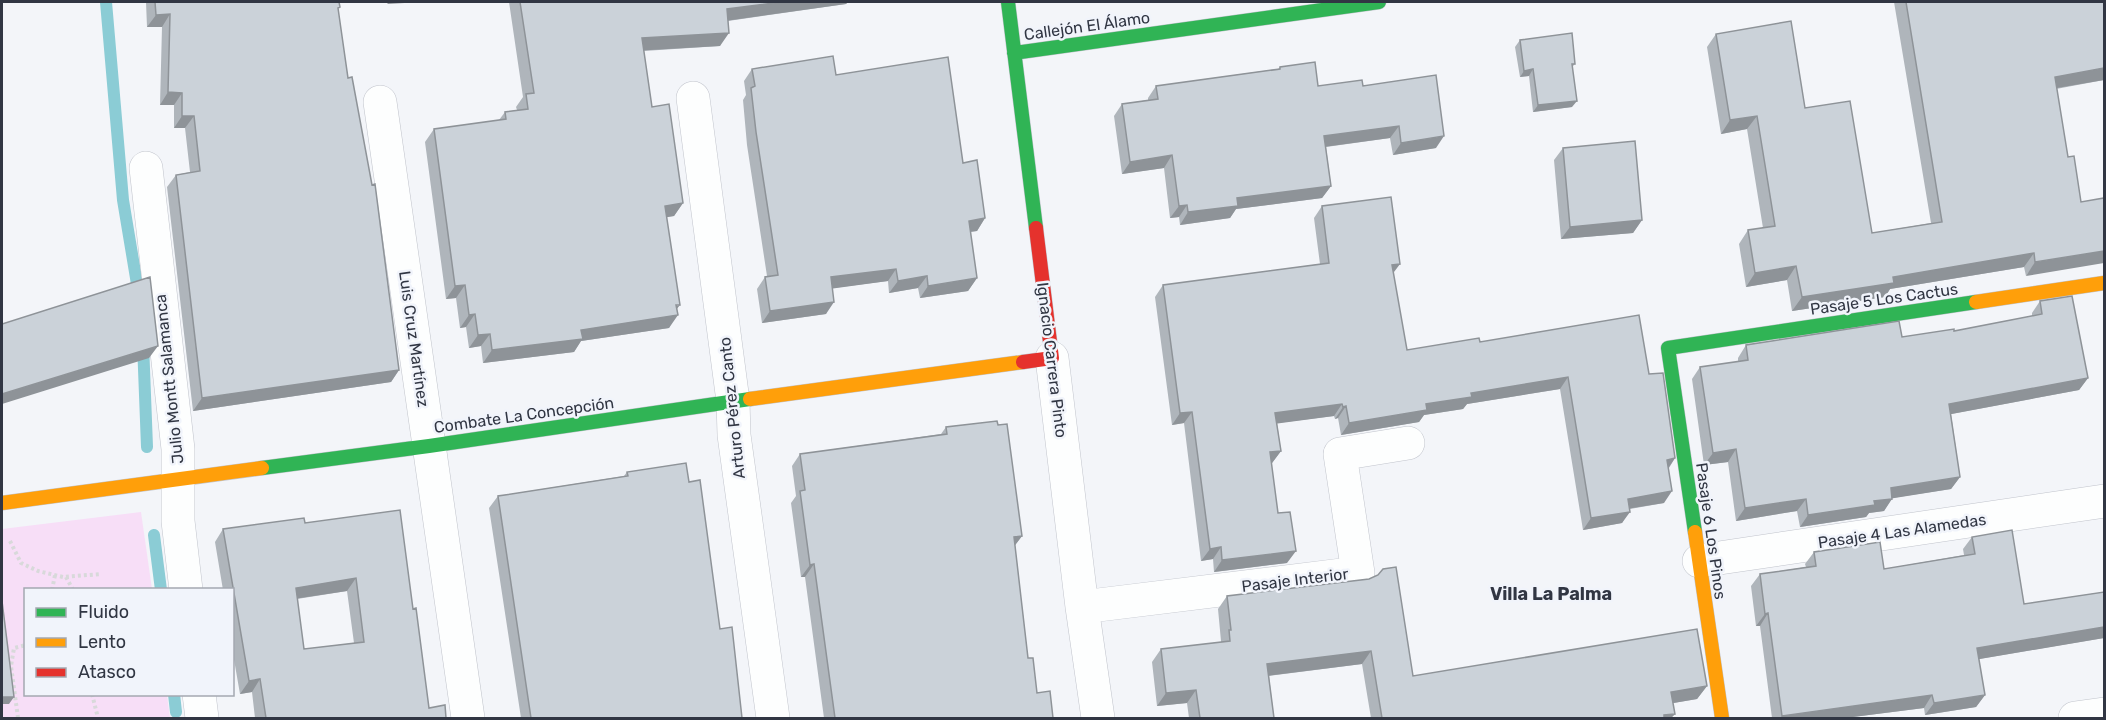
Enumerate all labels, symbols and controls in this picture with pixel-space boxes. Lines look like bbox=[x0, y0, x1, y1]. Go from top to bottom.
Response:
street label: Callejón El Álamo bbox=[1023, 8, 1151, 44]
street label: Luis Cruz Martínez bbox=[395, 270, 433, 408]
street label: Pasaje 5 Los Cactus bbox=[1809, 279, 1959, 319]
street label: Ignacio Carrera Pinto bbox=[1033, 281, 1071, 439]
street label: Julio Montt Salamanca bbox=[151, 293, 187, 465]
street label: Arturo Pérez Canto bbox=[715, 336, 749, 480]
street label: Combate La Concepción bbox=[433, 393, 615, 437]
street label: Pasaje 6 Los Pinos bbox=[1692, 461, 1730, 601]
street label: Pasaje 4 Las Alamedas bbox=[1817, 510, 1987, 552]
street label: Pasaje Interior bbox=[1241, 564, 1349, 596]
district label: Villa La Palma bbox=[1490, 583, 1612, 605]
legend bbox=[24, 588, 234, 696]
text: Fluido bbox=[78, 601, 129, 623]
text: Lento bbox=[78, 631, 126, 653]
text: Atasco bbox=[78, 661, 136, 683]

